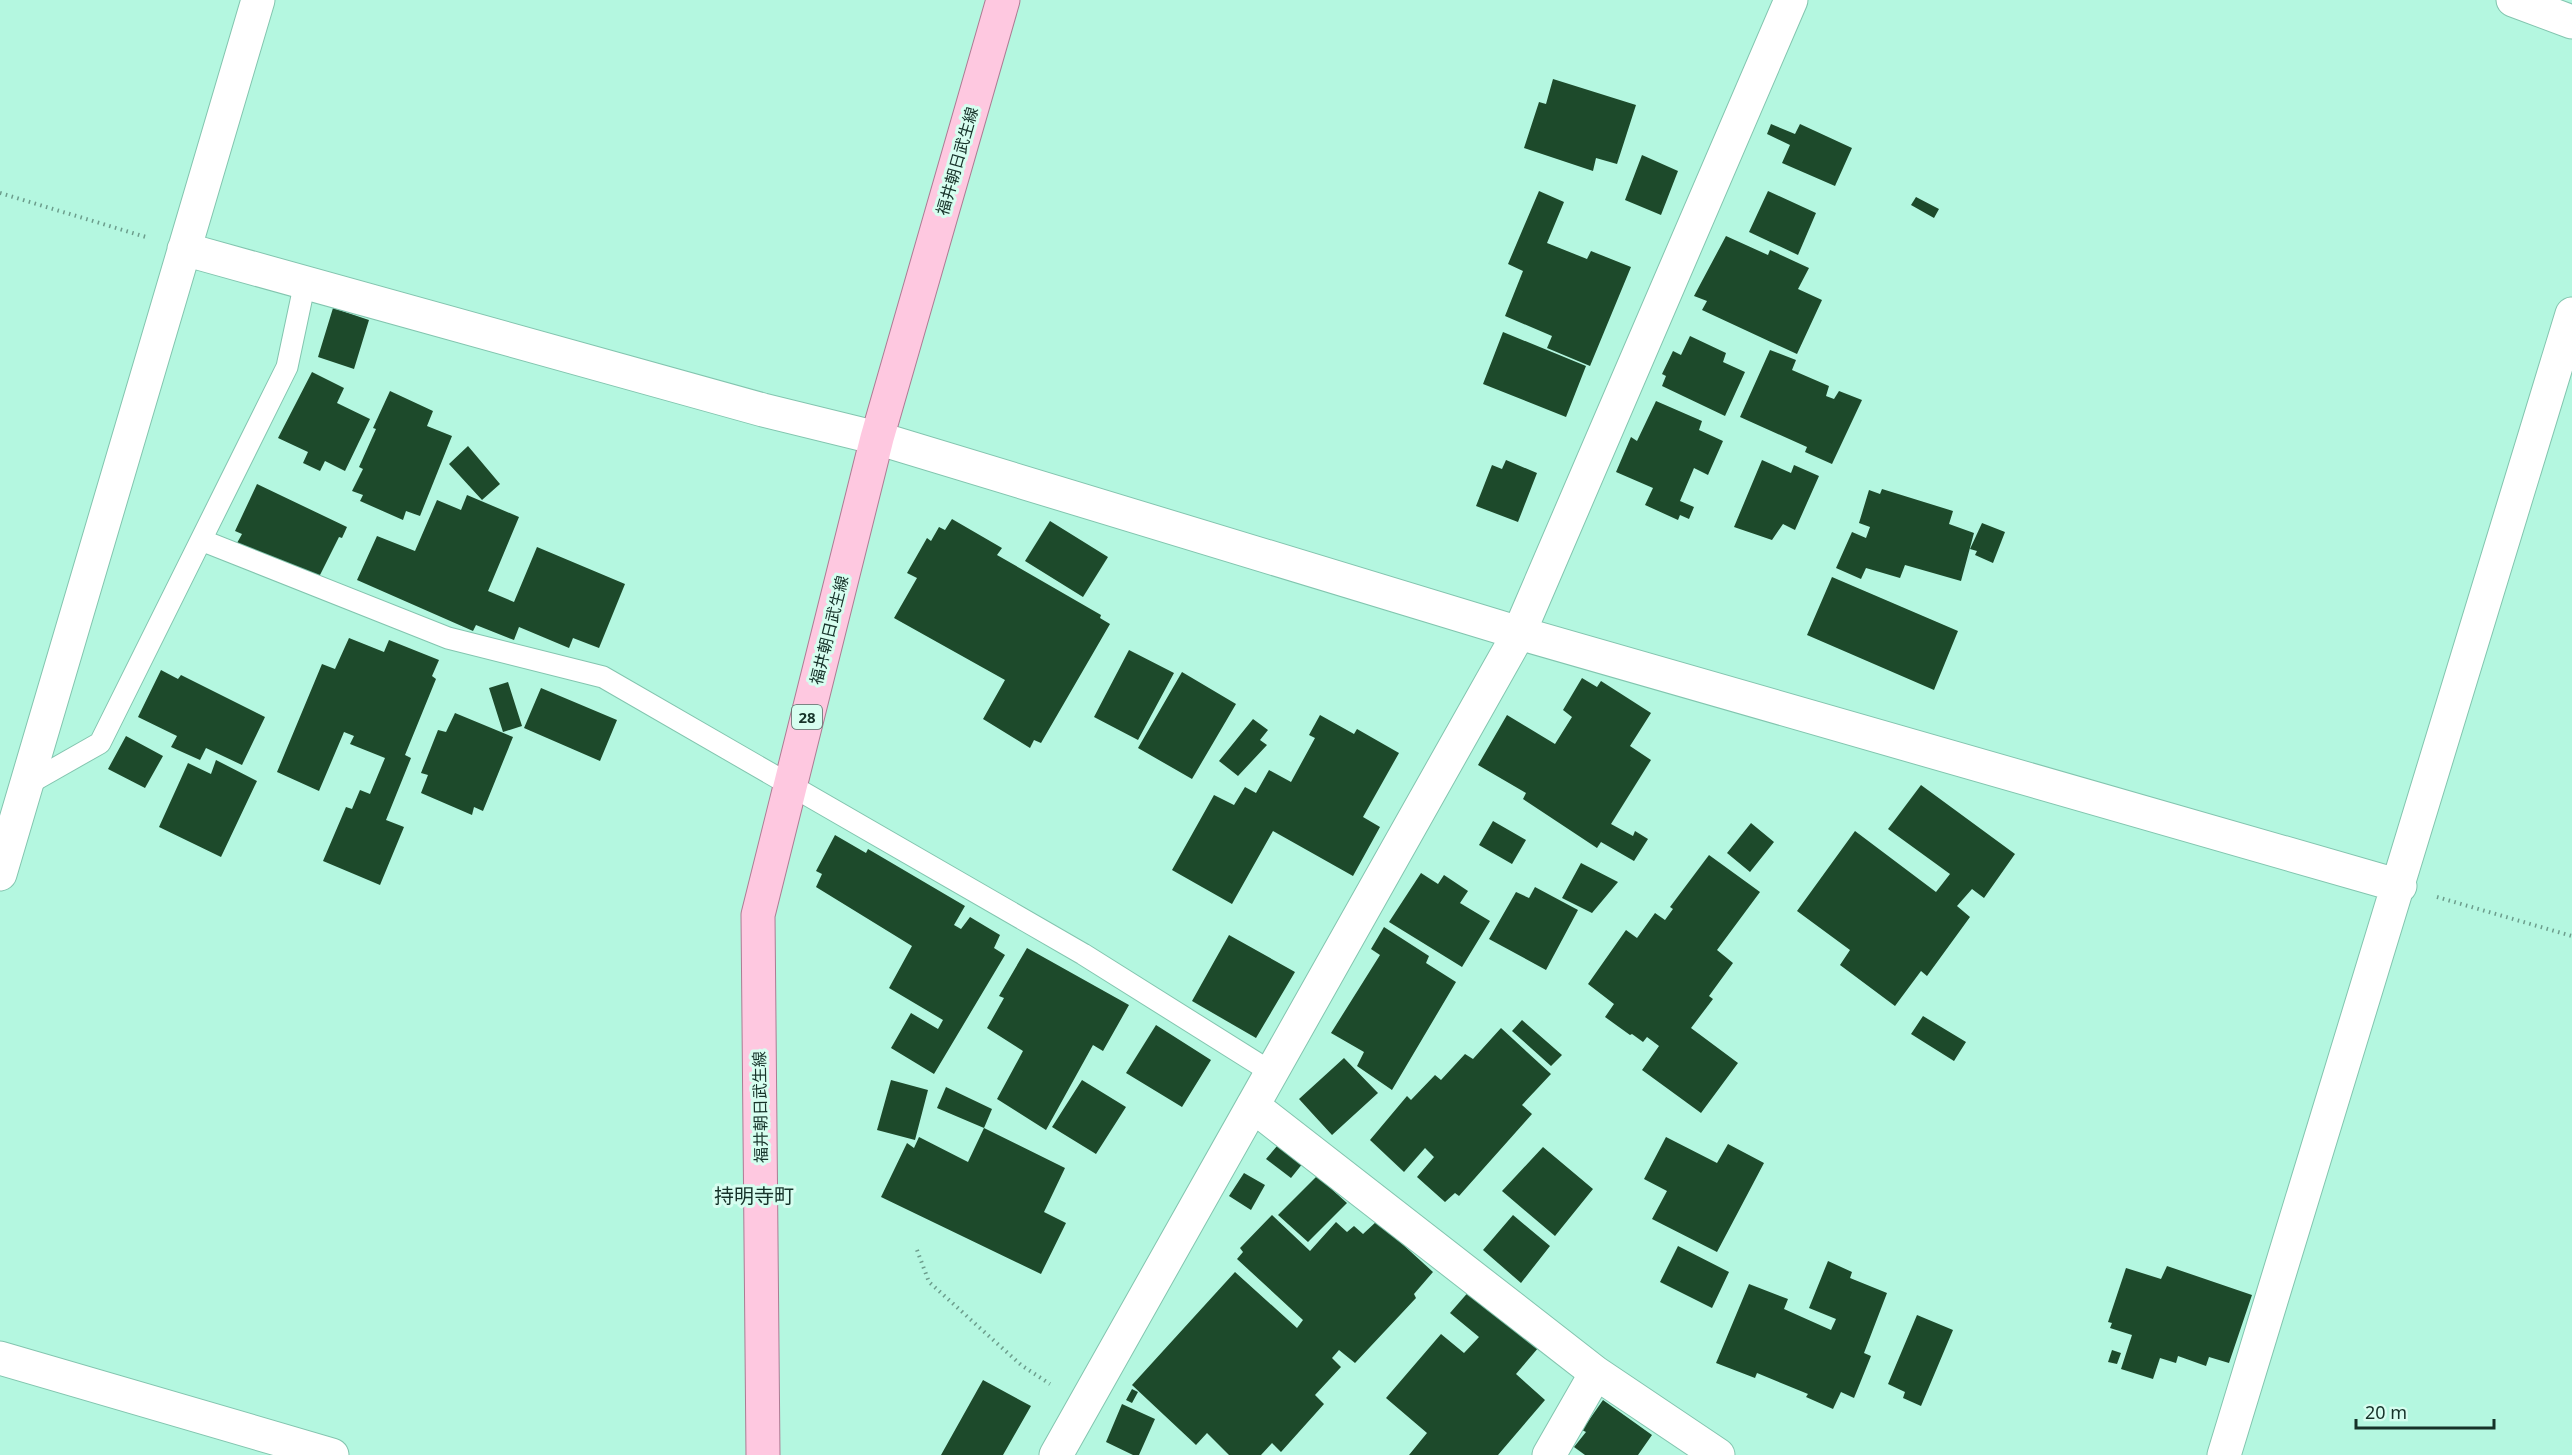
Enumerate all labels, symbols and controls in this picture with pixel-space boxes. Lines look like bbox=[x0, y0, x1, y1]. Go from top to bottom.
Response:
street label: 福井朝日武生線 bbox=[931, 104, 983, 218]
street label: 福井朝日武生線 bbox=[805, 573, 853, 687]
road number: 28 bbox=[792, 705, 822, 729]
street label: 福井朝日武生線 bbox=[748, 1051, 772, 1163]
district label: 持明寺町 bbox=[714, 1182, 794, 1209]
scale bar bbox=[2356, 1392, 2494, 1430]
text: 20 m bbox=[2365, 1400, 2407, 1424]

